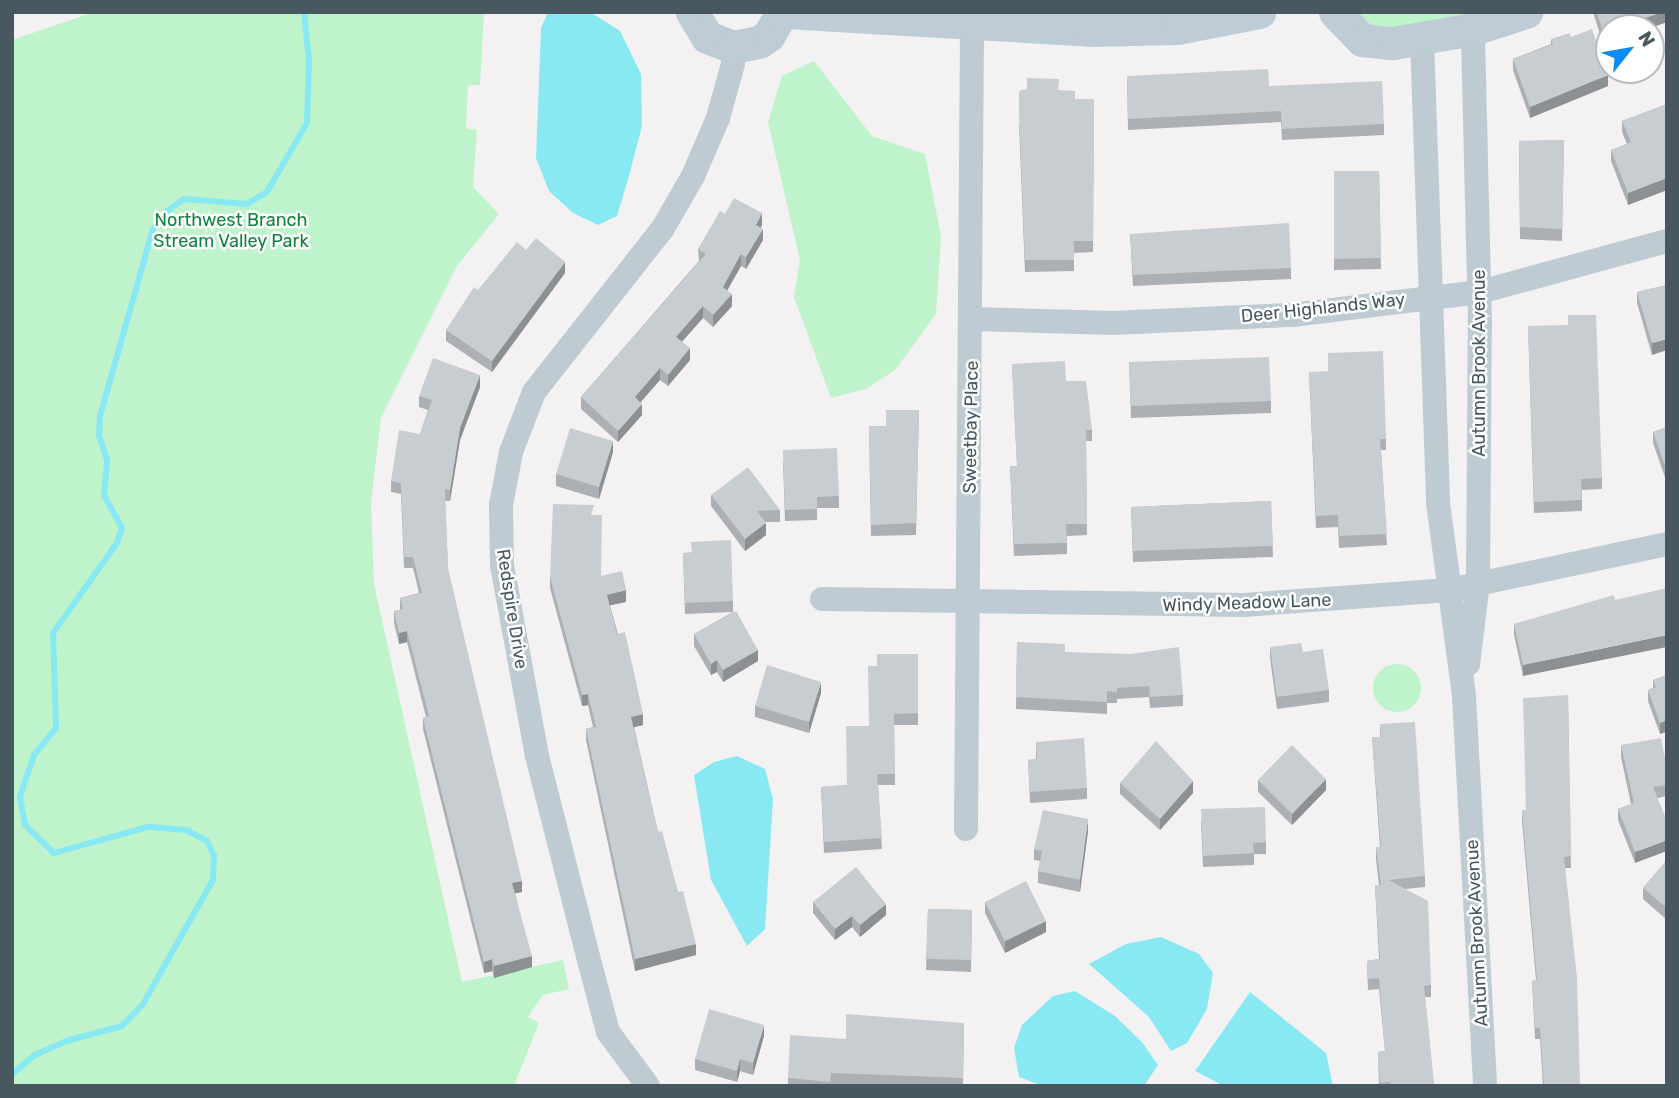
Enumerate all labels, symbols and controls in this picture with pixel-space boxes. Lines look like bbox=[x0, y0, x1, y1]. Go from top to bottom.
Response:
north arrow bbox=[1595, 14, 1665, 84]
text: N bbox=[1633, 27, 1660, 51]
park label: Northwest Branch Stream Valley Park bbox=[153, 210, 309, 252]
street label: Autumn Brook Avenue bbox=[1468, 269, 1490, 457]
street label: Deer Highlands Way bbox=[1239, 289, 1407, 327]
street label: Sweetbay Place bbox=[959, 360, 983, 494]
street label: Redspire Drive bbox=[492, 547, 532, 671]
street label: Windy Meadow Lane bbox=[1162, 589, 1332, 617]
street label: Autumn Brook Avenue bbox=[1461, 839, 1493, 1027]

